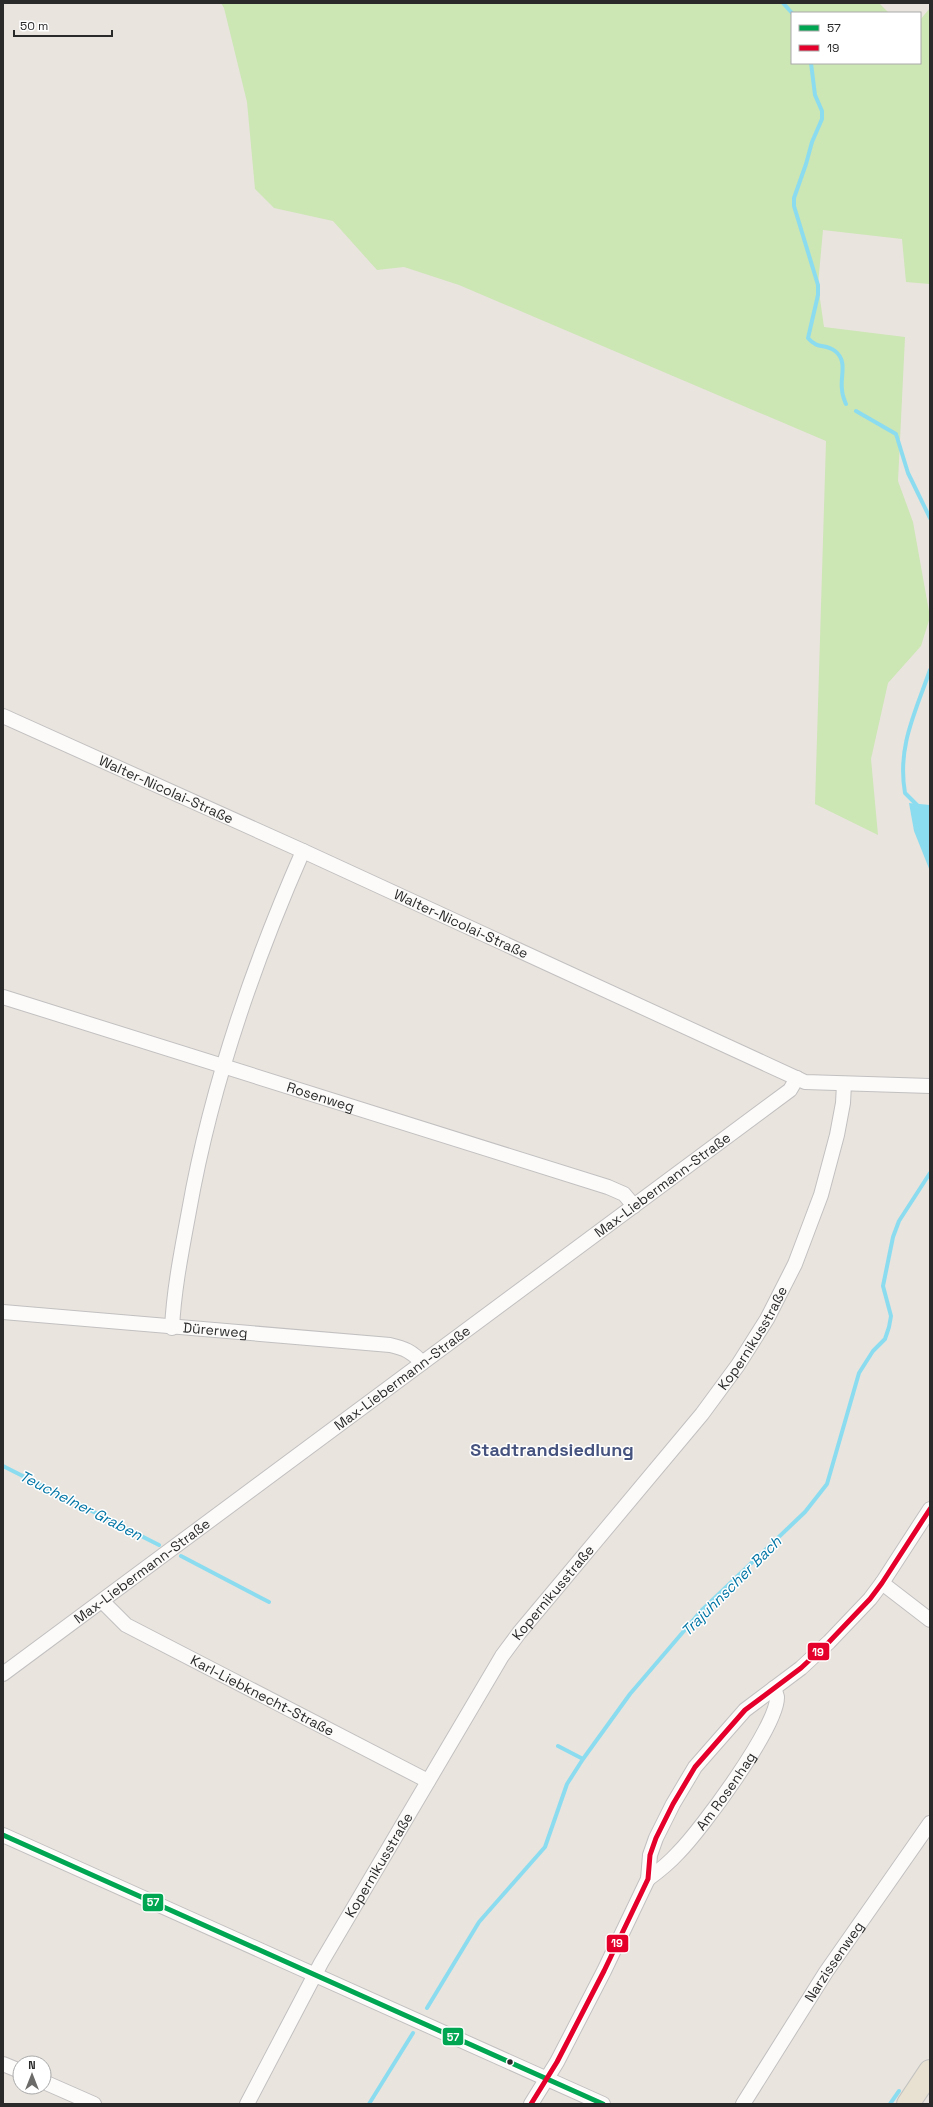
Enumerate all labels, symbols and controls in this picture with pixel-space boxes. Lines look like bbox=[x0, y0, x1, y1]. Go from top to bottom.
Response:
scale bar bbox=[14, 12, 112, 38]
legend bbox=[791, 12, 921, 64]
text: 50 m bbox=[20, 18, 48, 34]
text: 57 bbox=[827, 20, 841, 36]
text: 19 bbox=[827, 40, 839, 56]
street label: Walter-Nicolai-Straße bbox=[96, 751, 236, 828]
street label: Walter-Nicolai-Straße bbox=[391, 885, 531, 962]
street label: Rosenweg bbox=[285, 1078, 357, 1116]
street label: Max-Liebermann-Straße bbox=[591, 1128, 734, 1241]
street label: Kopernikusstraße bbox=[714, 1283, 791, 1394]
street label: Dürerweg bbox=[182, 1318, 248, 1342]
street label: Max-Liebermann-Straße bbox=[330, 1321, 474, 1434]
district label: Stadtrandsiedlung bbox=[470, 1438, 634, 1461]
water label: Teuchelner Graben bbox=[16, 1466, 146, 1545]
street label: Max-Liebermann-Straße bbox=[70, 1514, 214, 1627]
water label: Trajuhnscher Bach bbox=[677, 1531, 786, 1640]
street label: Kopernikusstraße bbox=[508, 1541, 598, 1644]
line badge: 19 bbox=[807, 1642, 830, 1661]
text: 19 bbox=[812, 1645, 824, 1659]
street label: Karl-Liebknecht-Straße bbox=[188, 1651, 337, 1740]
street label: Am Rosenhag bbox=[692, 1749, 760, 1834]
street label: Kopernikusstraße bbox=[341, 1809, 417, 1921]
line badge: 57 bbox=[142, 1893, 164, 1912]
text: 57 bbox=[147, 1895, 159, 1909]
street label: Narzissenweg bbox=[800, 1918, 868, 2005]
line badge: 19 bbox=[606, 1934, 629, 1953]
text: 19 bbox=[611, 1936, 623, 1950]
line badge: 57 bbox=[442, 2027, 464, 2046]
text: 57 bbox=[447, 2030, 459, 2044]
north arrow bbox=[12, 2055, 52, 2095]
unlabelled marker bbox=[505, 2057, 515, 2067]
text: N bbox=[28, 2058, 36, 2072]

